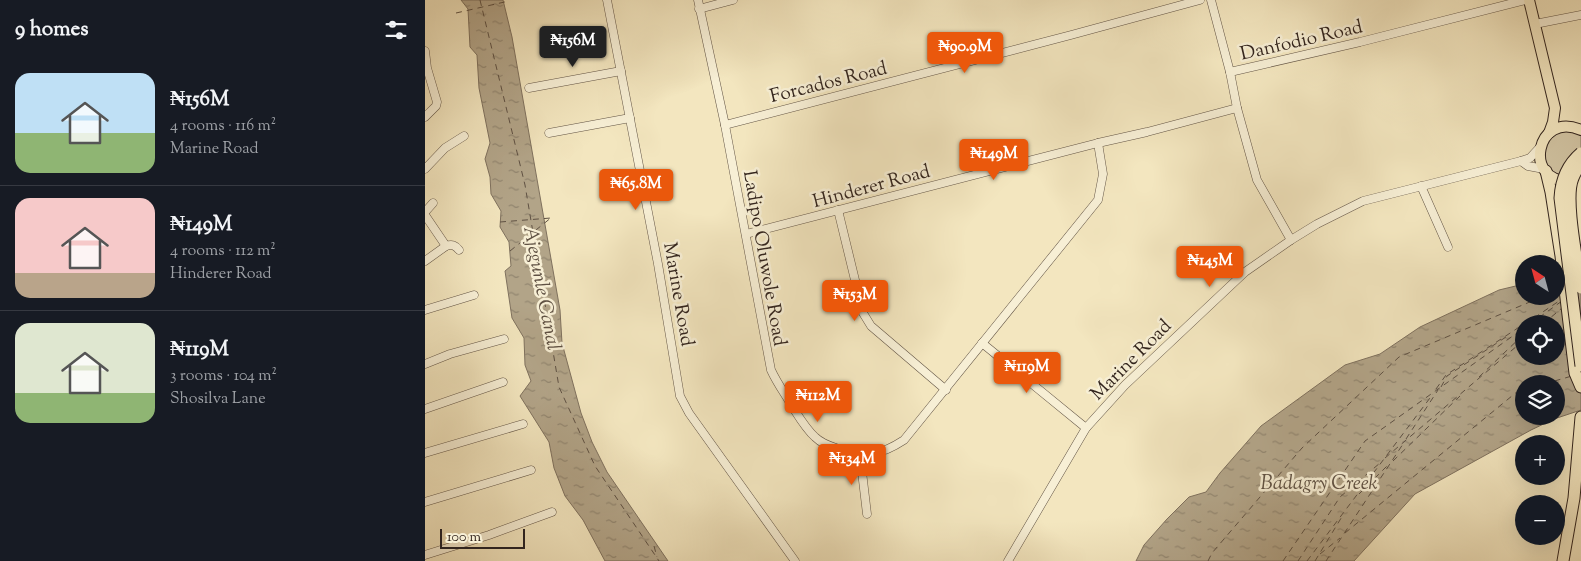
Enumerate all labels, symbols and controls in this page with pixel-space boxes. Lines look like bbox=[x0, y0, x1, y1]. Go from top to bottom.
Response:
street label: Danfodio Road bbox=[1238, 14, 1366, 69]
text: 9 homes bbox=[15, 15, 88, 45]
icon: filters bbox=[382, 16, 410, 44]
pin: ₦156M bbox=[538, 26, 608, 68]
text: ₦156M bbox=[550, 30, 596, 53]
pin: ₦90.9M bbox=[924, 32, 1006, 74]
text: ₦90.9M bbox=[938, 36, 992, 59]
street label: Forcados Road bbox=[767, 56, 890, 111]
text: ₦156M bbox=[170, 85, 229, 115]
icon: home bbox=[55, 93, 115, 153]
text: 4 rooms · 116 m² bbox=[170, 115, 276, 138]
text: Marine Road bbox=[170, 138, 259, 161]
pin: ₦149M bbox=[959, 138, 1029, 181]
text: ₦149M bbox=[970, 143, 1018, 166]
street label: Hinderer Road bbox=[810, 159, 934, 216]
pin: ₦65.8M bbox=[595, 168, 677, 211]
street label: Ladipo Oluwole Road bbox=[735, 168, 792, 349]
text: ₦65.8M bbox=[610, 173, 662, 196]
text: ₦149M bbox=[170, 210, 232, 240]
icon: home bbox=[55, 218, 115, 278]
water label: Ajegunle Canal bbox=[514, 224, 567, 353]
text: 4 rooms · 112 m² bbox=[170, 240, 276, 263]
street label: Marine Road bbox=[655, 240, 700, 349]
pin: ₦145M bbox=[1175, 246, 1245, 288]
text: ₦145M bbox=[1187, 250, 1233, 273]
north arrow bbox=[1515, 255, 1565, 305]
map controls bbox=[1515, 255, 1565, 545]
text: Hinderer Road bbox=[170, 263, 272, 286]
pin: ₦153M bbox=[820, 280, 890, 322]
text: ₦153M bbox=[833, 284, 877, 307]
street label: Marine Road bbox=[1085, 314, 1179, 407]
button: locate bbox=[1515, 315, 1565, 365]
text: ₦119M bbox=[170, 335, 229, 365]
icon: home bbox=[55, 343, 115, 403]
pin: ₦119M bbox=[992, 352, 1062, 394]
text: ₦119M bbox=[1005, 356, 1049, 379]
text: 3 rooms · 104 m² bbox=[170, 365, 277, 388]
button: layers bbox=[1515, 375, 1565, 425]
pin: ₦112M bbox=[783, 380, 853, 423]
text: ₦112M bbox=[796, 385, 840, 408]
text: Shosilva Lane bbox=[170, 388, 266, 411]
button: + bbox=[1515, 435, 1565, 485]
pin: ₦134M bbox=[817, 444, 887, 486]
text: ₦134M bbox=[829, 448, 875, 471]
water label: Badagry Creek bbox=[1260, 470, 1378, 499]
button: − bbox=[1515, 495, 1565, 545]
scale bar bbox=[440, 526, 525, 549]
text: 100 m bbox=[447, 528, 481, 548]

